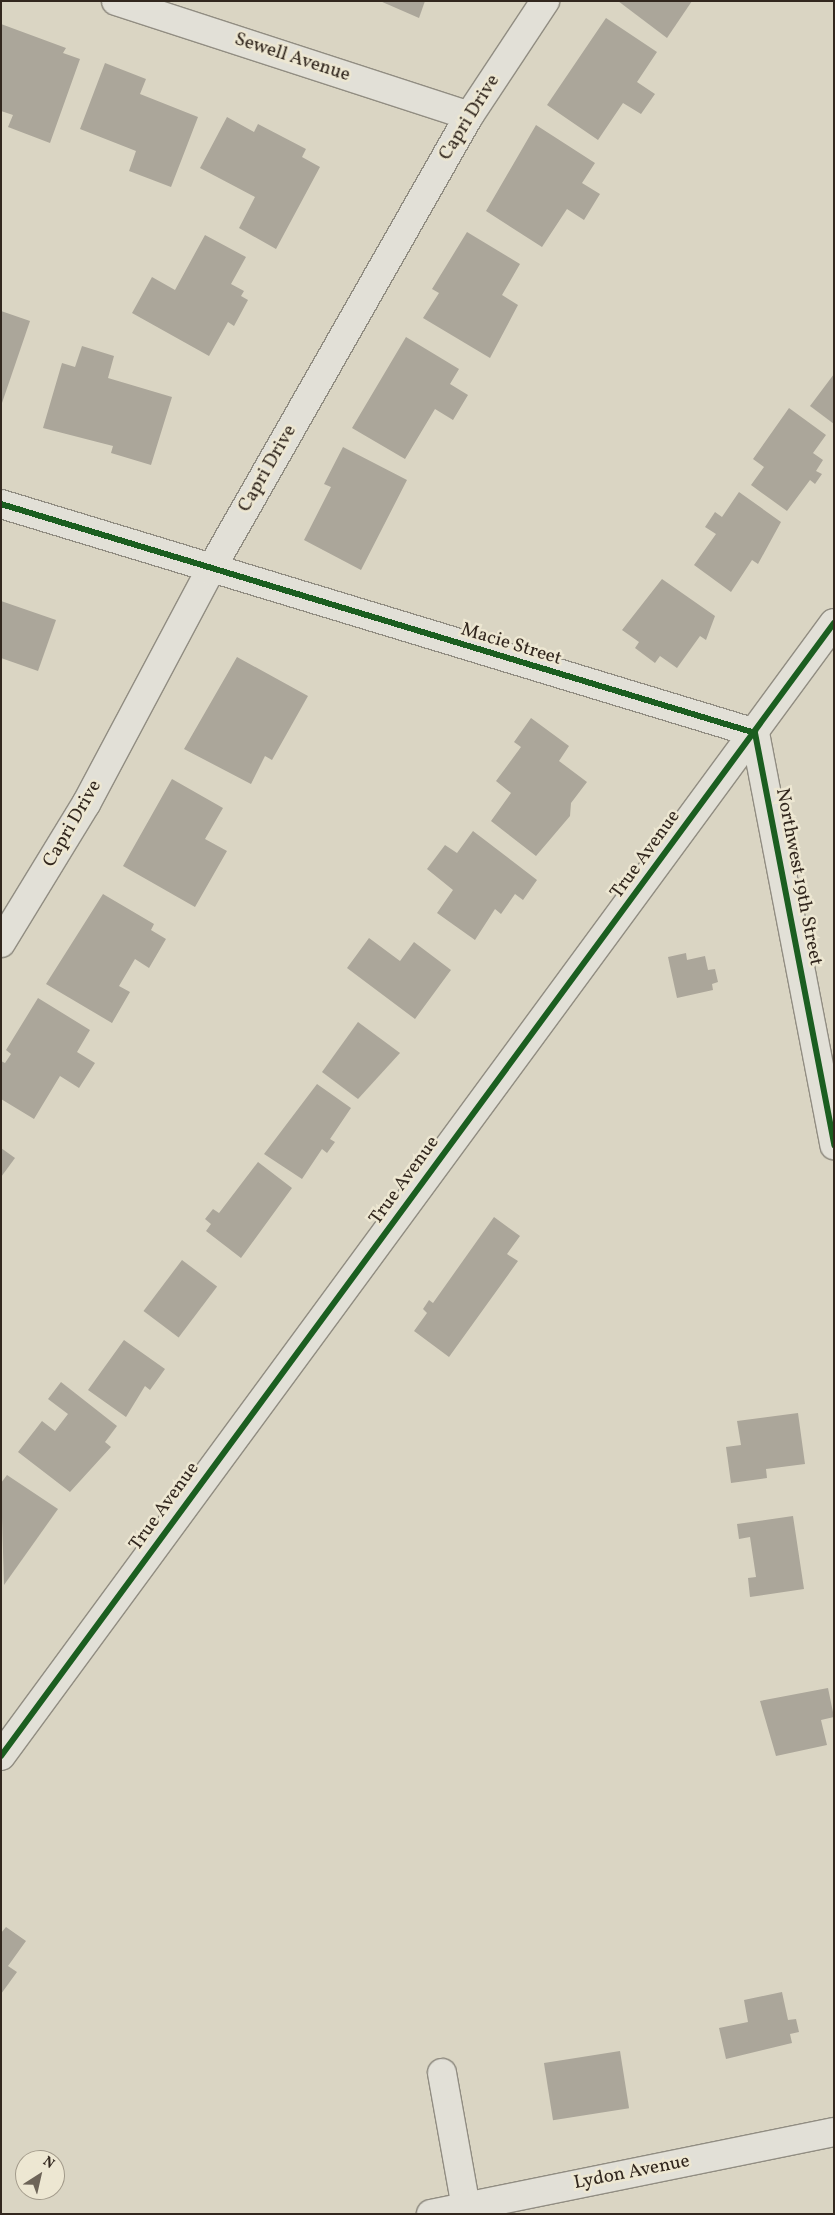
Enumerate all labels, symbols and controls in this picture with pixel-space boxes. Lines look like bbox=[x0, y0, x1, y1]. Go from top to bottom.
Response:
street label: Sewell Avenue bbox=[231, 29, 353, 87]
street label: Capri Drive bbox=[435, 71, 505, 165]
street label: Capri Drive bbox=[234, 421, 302, 517]
street label: Macie Street bbox=[458, 619, 564, 671]
street label: Capri Drive bbox=[39, 776, 107, 872]
street label: Northwest 19th Street bbox=[770, 786, 826, 968]
street label: True Avenue bbox=[606, 806, 686, 904]
street label: True Avenue bbox=[365, 1132, 445, 1230]
street label: True Avenue bbox=[125, 1458, 205, 1556]
north arrow bbox=[15, 2150, 65, 2200]
street label: Lydon Avenue bbox=[572, 2151, 692, 2195]
text: N bbox=[39, 2152, 58, 2174]

